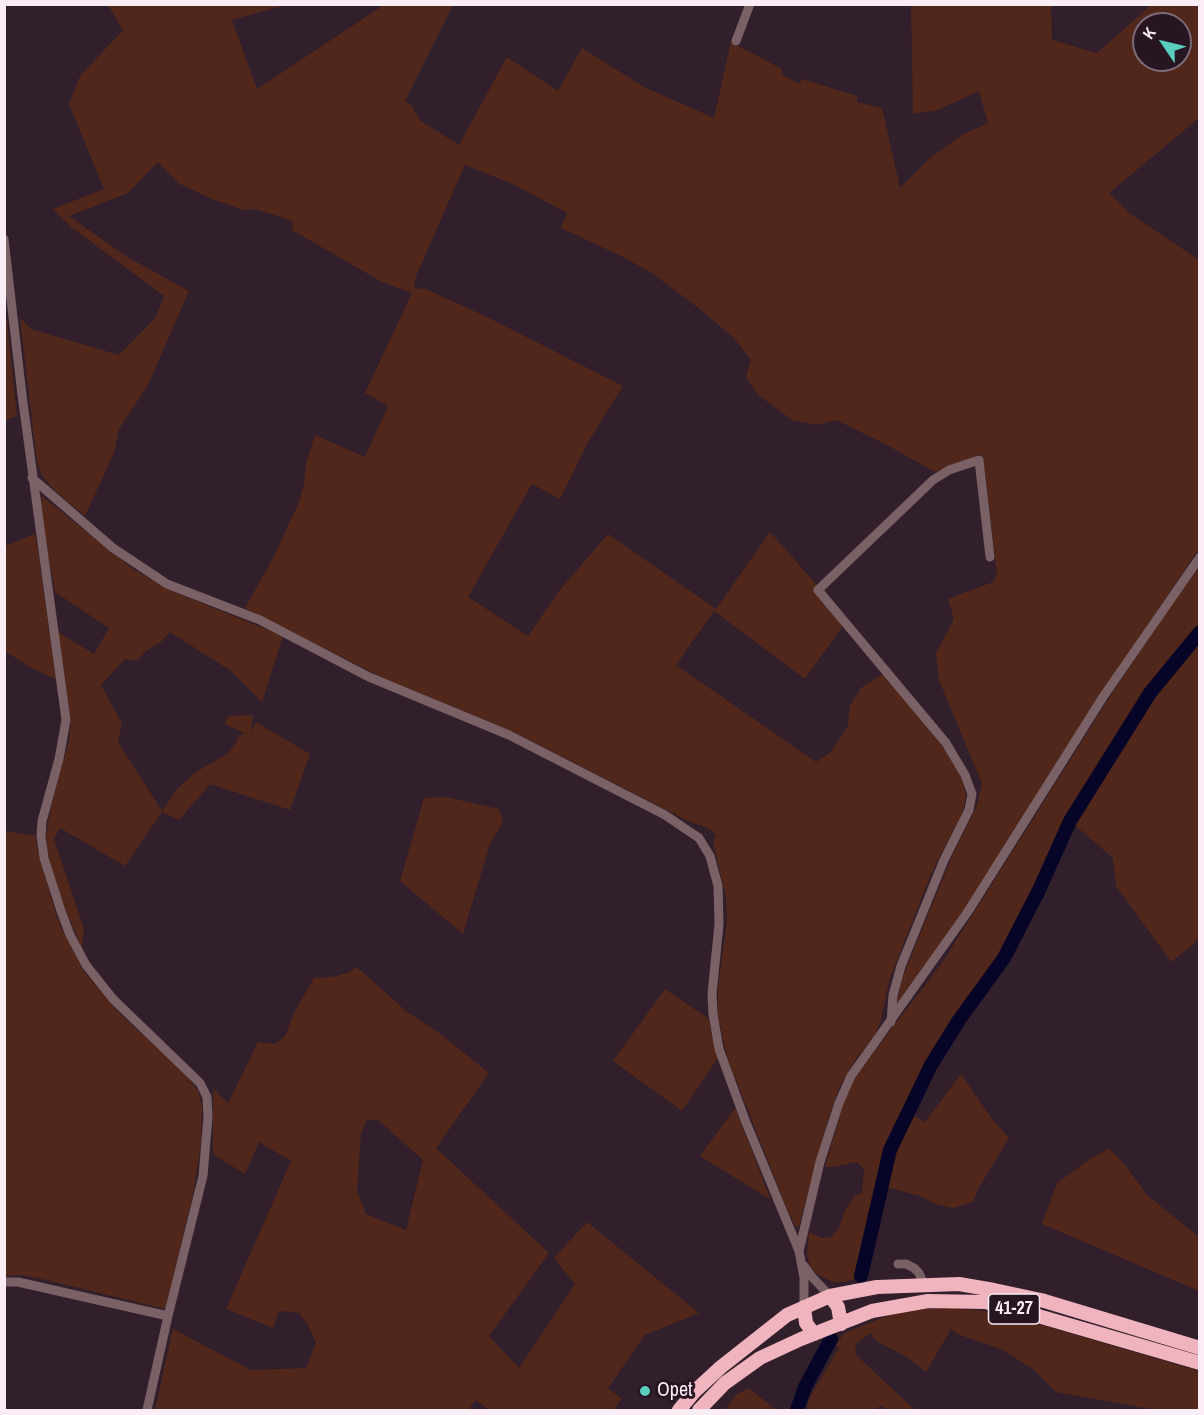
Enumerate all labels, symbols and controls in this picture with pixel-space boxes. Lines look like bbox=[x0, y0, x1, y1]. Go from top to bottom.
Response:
north arrow bbox=[1132, 12, 1192, 72]
text: K bbox=[1137, 23, 1161, 43]
road number: 41-27 bbox=[988, 1294, 1040, 1324]
place label: Opet bbox=[657, 1379, 693, 1403]
marker: Opet bbox=[638, 1384, 652, 1398]

